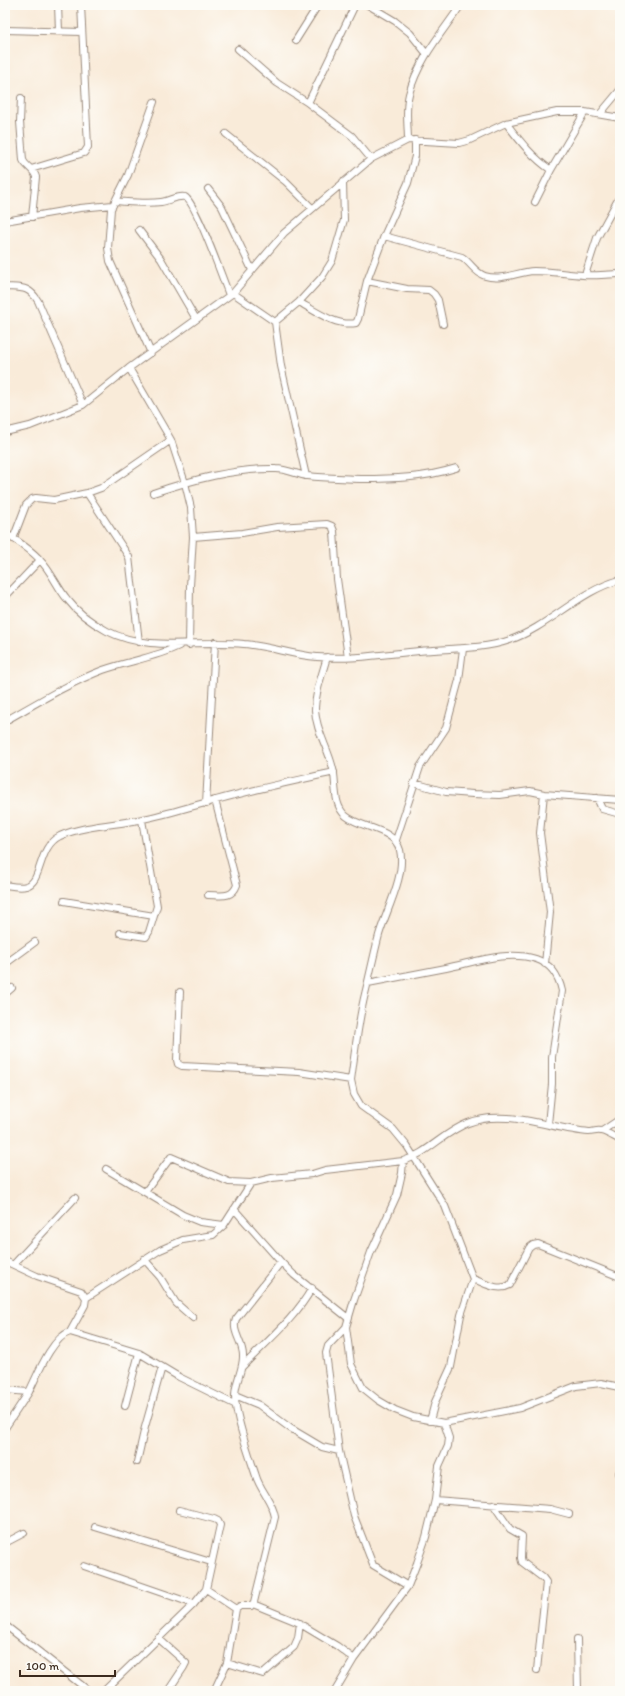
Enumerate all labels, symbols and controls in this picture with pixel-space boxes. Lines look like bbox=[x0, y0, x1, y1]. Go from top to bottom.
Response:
scale bar bbox=[20, 1652, 115, 1678]
text: 100 m bbox=[26, 1659, 59, 1673]

